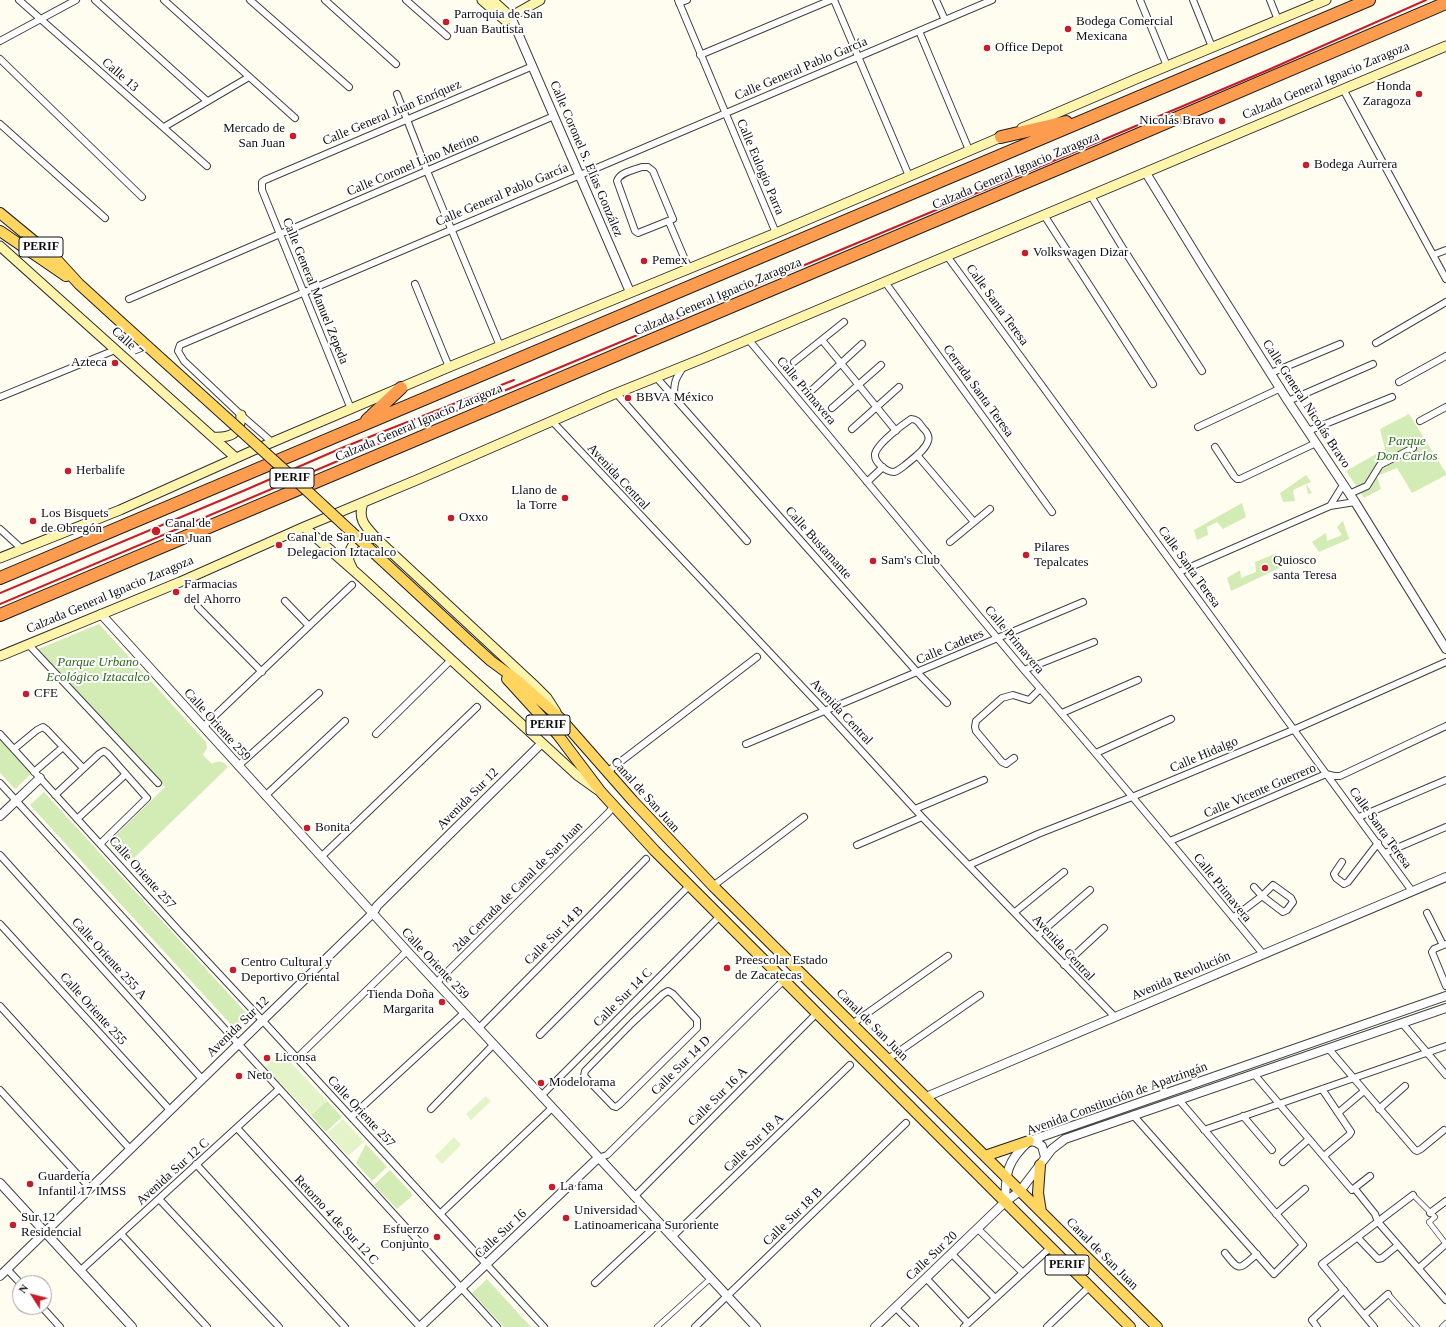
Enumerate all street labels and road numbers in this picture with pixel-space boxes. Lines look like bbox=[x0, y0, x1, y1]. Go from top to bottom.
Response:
street label: Calle General Pablo García bbox=[732, 34, 870, 104]
street label: Calzada General Ignacio Zaragoza bbox=[1240, 39, 1412, 123]
street label: Calle 13 bbox=[98, 55, 142, 95]
street label: Calle General Juan Enríquez bbox=[320, 77, 464, 149]
street label: Calle Coronel S. Elías González bbox=[546, 79, 626, 239]
street label: Calle Eulogio Parra bbox=[733, 117, 787, 217]
street label: Calzada General Ignacio Zaragoza bbox=[930, 129, 1102, 213]
street label: Calle Coronel Lino Merino bbox=[345, 130, 481, 200]
street label: Calle General Pablo García bbox=[433, 160, 571, 230]
street label: Calle General Manuel Zepeda bbox=[278, 216, 352, 366]
road number: PERIF bbox=[19, 237, 63, 257]
street label: Calzada General Ignacio Zaragoza bbox=[632, 255, 804, 339]
street label: Calle Santa Teresa bbox=[962, 261, 1032, 349]
street label: Calle 7 bbox=[108, 324, 146, 360]
street label: Calle General Nicolás Bravo bbox=[1259, 337, 1353, 471]
street label: Cerrada Santa Teresa bbox=[939, 342, 1017, 440]
street label: Calle Primavera bbox=[773, 354, 839, 428]
street label: Calzada General Ignacio Zaragoza bbox=[333, 381, 505, 465]
street label: Avenida Central bbox=[583, 441, 653, 513]
road number: PERIF bbox=[270, 468, 314, 488]
street label: Calle Bustamante bbox=[781, 504, 855, 582]
street label: Calle Santa Teresa bbox=[1154, 523, 1224, 611]
street label: Calzada General Ignacio Zaragoza bbox=[24, 553, 196, 637]
street label: Calle Primavera bbox=[981, 603, 1047, 677]
street label: Calle Cadetes bbox=[914, 626, 986, 668]
street label: Avenida Central bbox=[806, 676, 876, 748]
street label: Calle Oriente 259 bbox=[180, 685, 254, 765]
road number: PERIF bbox=[526, 715, 570, 735]
street label: Calle Hidalgo bbox=[1168, 734, 1240, 776]
street label: Canal de San Juan bbox=[607, 754, 683, 836]
street label: Calle Vicente Guerrero bbox=[1201, 760, 1319, 822]
street label: Avenida Sur 12 bbox=[434, 765, 502, 833]
street label: Calle Santa Teresa bbox=[1345, 784, 1415, 872]
street label: 2da Cerrada de Canal de San Juan bbox=[450, 819, 586, 955]
street label: Calle Oriente 257 bbox=[105, 833, 179, 913]
street label: Calle Primavera bbox=[1189, 850, 1255, 926]
street label: Calle Sur 14 B bbox=[521, 903, 587, 969]
street label: Avenida Central bbox=[1028, 912, 1098, 984]
street label: Calle Oriente 255 A bbox=[68, 915, 150, 1003]
street label: Calle Oriente 259 bbox=[398, 925, 472, 1003]
street label: Avenida Revolución bbox=[1129, 948, 1233, 1004]
street label: Calle Sur 14 C bbox=[590, 965, 656, 1031]
street label: Calle Oriente 255 bbox=[56, 969, 130, 1049]
street label: Canal de San Juan bbox=[833, 986, 911, 1064]
street label: Avenida Sur 12 bbox=[204, 993, 272, 1061]
street label: Calle Sur 14 D bbox=[648, 1033, 714, 1099]
street label: Avenida Constitución de Apatzingán bbox=[1024, 1059, 1210, 1139]
street label: Calle Sur 16 A bbox=[685, 1064, 751, 1130]
street label: Calle Oriente 257 bbox=[324, 1073, 398, 1151]
street label: Calle Sur 18 A bbox=[721, 1110, 787, 1176]
street label: Avenida Sur 12 C bbox=[133, 1135, 213, 1209]
street label: Retorno 4 de Sur 12 C bbox=[291, 1172, 381, 1268]
street label: Calle Sur 18 B bbox=[760, 1185, 826, 1249]
street label: Calle Sur 16 bbox=[472, 1206, 530, 1262]
street label: Canal de San Juan bbox=[1063, 1215, 1141, 1293]
street label: Calle Sur 20 bbox=[903, 1228, 961, 1284]
road number: PERIF bbox=[1045, 1255, 1089, 1275]

